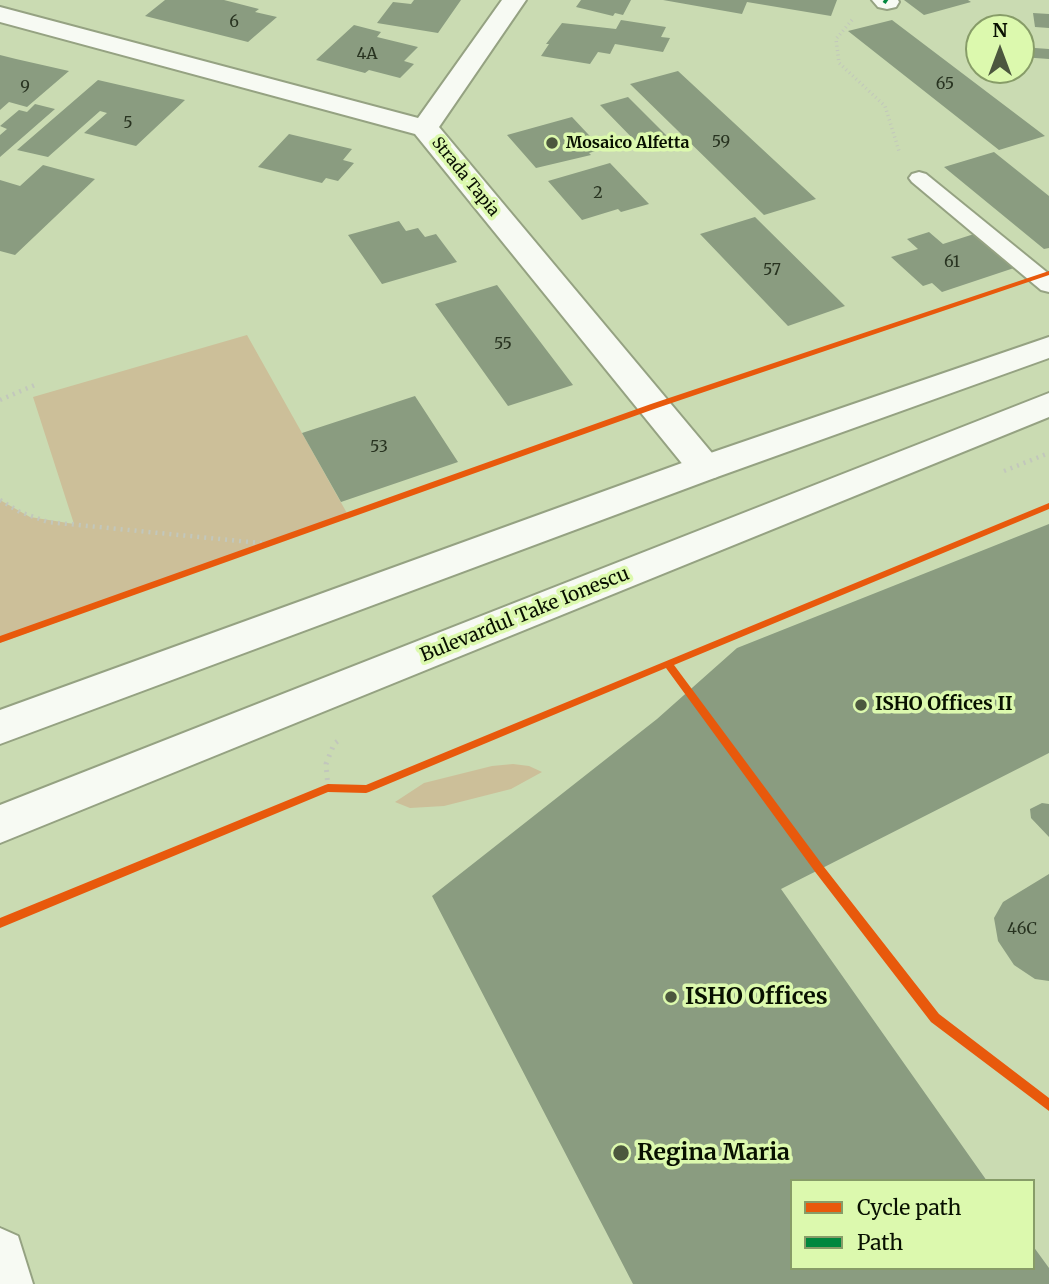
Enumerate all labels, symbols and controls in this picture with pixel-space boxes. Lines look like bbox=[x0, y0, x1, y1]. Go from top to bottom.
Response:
house number: 6 bbox=[229, 12, 239, 32]
north arrow bbox=[965, 14, 1035, 84]
text: N bbox=[992, 18, 1008, 42]
house number: 4A bbox=[357, 44, 377, 64]
house number: 65 bbox=[936, 74, 954, 94]
house number: 9 bbox=[20, 77, 30, 97]
house number: 5 bbox=[123, 113, 133, 133]
house number: 59 bbox=[712, 132, 730, 152]
place label: Mosaico Alfetta bbox=[566, 133, 689, 153]
street label: Strada Tapia bbox=[427, 134, 503, 220]
marker: Mosaico Alfetta bbox=[544, 135, 560, 151]
house number: 2 bbox=[593, 183, 603, 203]
house number: 61 bbox=[944, 252, 960, 272]
house number: 57 bbox=[763, 260, 781, 280]
house number: 55 bbox=[494, 334, 512, 354]
house number: 53 bbox=[370, 437, 388, 457]
street label: Bulevardul Take Ionescu bbox=[417, 563, 633, 667]
place label: ISHO Offices II bbox=[875, 694, 1013, 716]
marker: ISHO Offices II bbox=[853, 697, 869, 713]
house number: 46C bbox=[1007, 919, 1037, 939]
place label: ISHO Offices bbox=[685, 983, 828, 1011]
marker: ISHO Offices bbox=[663, 989, 679, 1005]
place label: Regina Maria bbox=[637, 1139, 790, 1167]
marker: Regina Maria bbox=[611, 1143, 631, 1163]
legend bbox=[790, 1179, 1035, 1270]
text: Cycle path bbox=[857, 1194, 961, 1221]
text: Path bbox=[857, 1229, 903, 1256]

